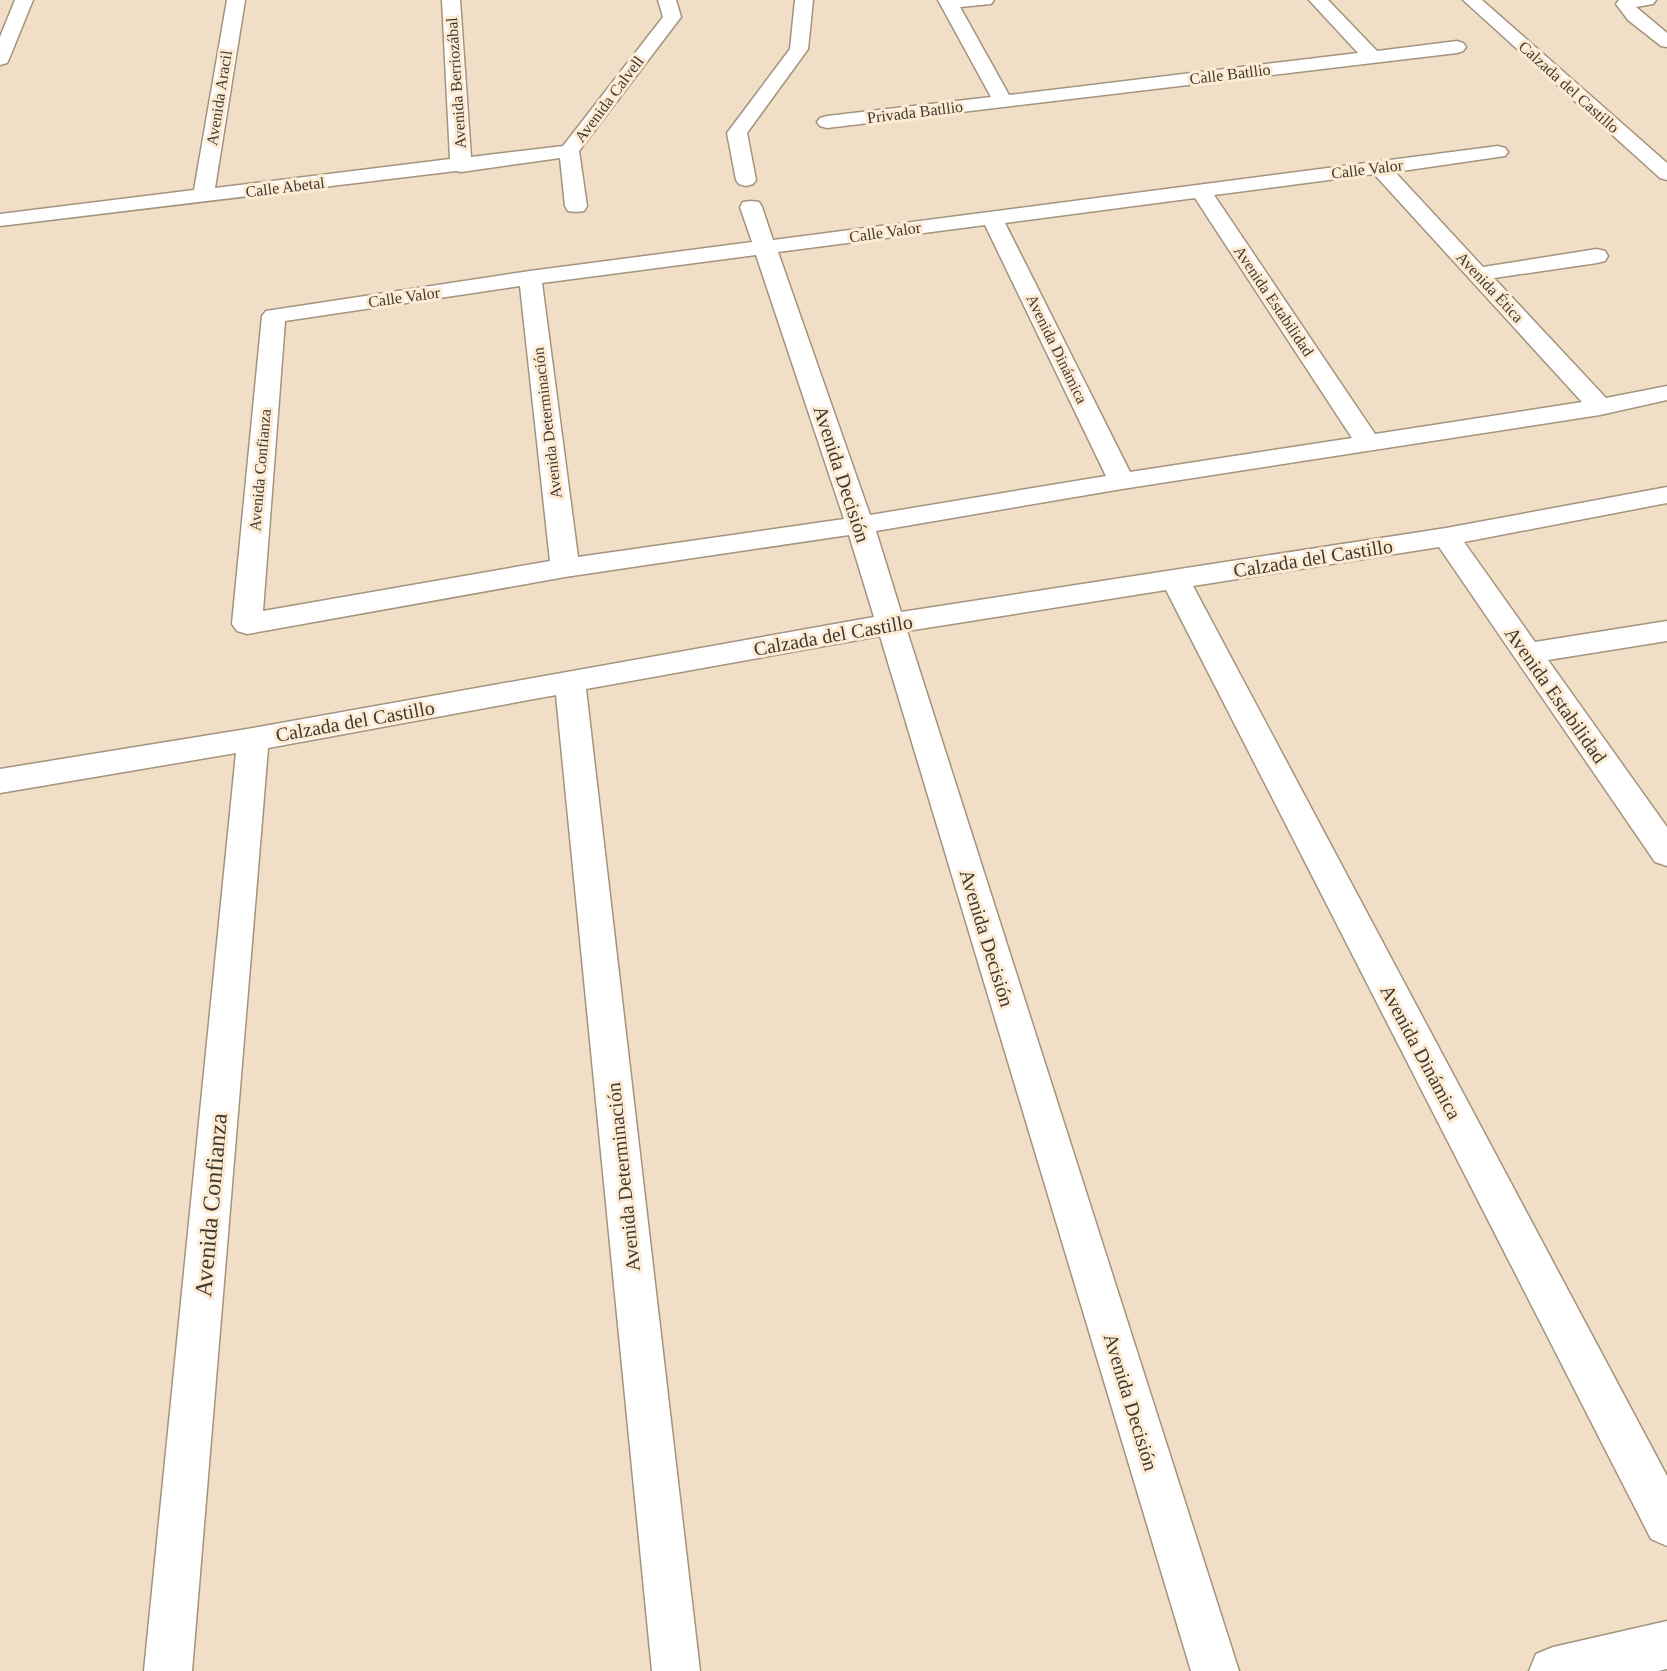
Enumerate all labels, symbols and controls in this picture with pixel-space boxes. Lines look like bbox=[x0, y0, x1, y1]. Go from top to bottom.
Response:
street label: Avenida Berriozábal bbox=[443, 16, 469, 149]
street label: Calzada del Castillo bbox=[1515, 38, 1623, 136]
street label: Avenida Aracil bbox=[203, 49, 235, 147]
street label: Avenida Calvell bbox=[571, 52, 647, 145]
street label: Calle Batllio bbox=[1189, 61, 1271, 87]
street label: Privada Batllio bbox=[866, 98, 964, 126]
street label: Calle Valor bbox=[1330, 156, 1404, 182]
street label: Calle Abetal bbox=[244, 174, 326, 200]
street label: Calle Valor bbox=[848, 218, 923, 245]
street label: Avenida Estabilidad bbox=[1231, 243, 1317, 359]
street label: Avenida Ética bbox=[1453, 248, 1528, 326]
street label: Calle Valor bbox=[367, 283, 442, 310]
street label: Avenida Dinámica bbox=[1023, 292, 1091, 406]
street label: Avenida Determinación bbox=[529, 346, 565, 500]
street label: Avenida Decisión bbox=[810, 403, 874, 545]
street label: Avenida Confianza bbox=[246, 408, 274, 532]
street label: Calzada del Castillo bbox=[1232, 535, 1394, 581]
street label: Calzada del Castillo bbox=[752, 610, 914, 660]
street label: Avenida Estabilidad bbox=[1501, 623, 1611, 767]
street label: Calzada del Castillo bbox=[274, 696, 436, 746]
street label: Avenida Decisión bbox=[956, 867, 1018, 1009]
street label: Avenida Dinámica bbox=[1376, 981, 1466, 1123]
street label: Avenida Determinación bbox=[602, 1081, 644, 1273]
street label: Avenida Confianza bbox=[190, 1112, 232, 1298]
street label: Avenida Decisión bbox=[1100, 1331, 1162, 1473]

